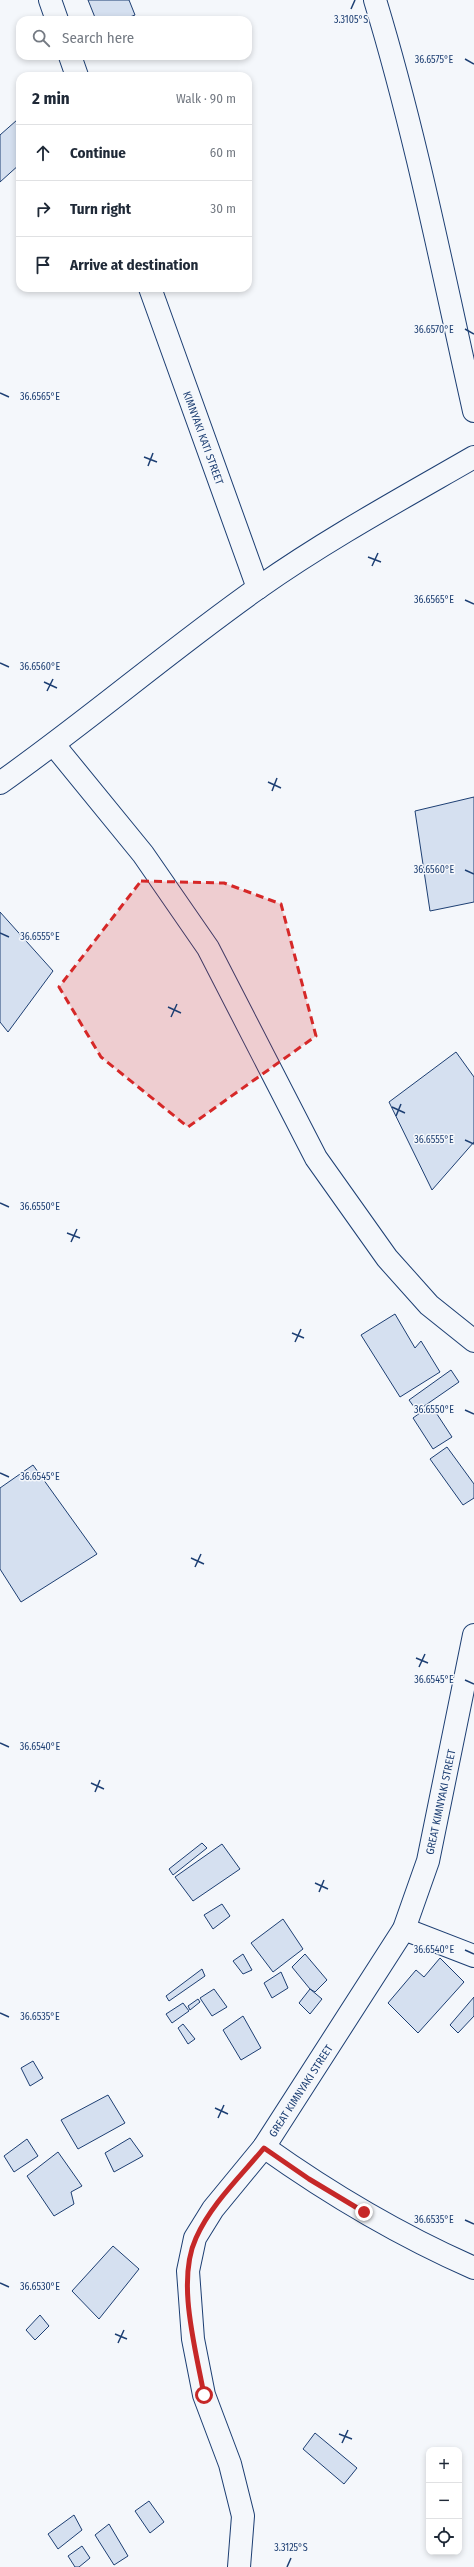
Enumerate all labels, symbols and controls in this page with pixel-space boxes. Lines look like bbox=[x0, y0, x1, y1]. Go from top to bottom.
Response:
text: 3.3105°S bbox=[334, 14, 368, 26]
search box bbox=[16, 16, 252, 60]
icon: search bbox=[30, 27, 52, 49]
text: Search here bbox=[62, 29, 134, 47]
text: 36.6575°E bbox=[415, 54, 454, 66]
text: 2 min bbox=[32, 88, 70, 109]
text: Walk · 90 m bbox=[176, 91, 236, 106]
icon: ahead bbox=[32, 142, 54, 164]
text: Continue bbox=[70, 144, 126, 162]
text: 60 m bbox=[210, 145, 236, 160]
icon: right bbox=[32, 198, 54, 220]
text: Turn right bbox=[70, 200, 131, 218]
text: 30 m bbox=[210, 201, 236, 216]
icon: arrive bbox=[32, 254, 54, 276]
text: Arrive at destination bbox=[70, 256, 198, 274]
text: 36.6570°E bbox=[414, 324, 454, 336]
street label: KIMNYAKI KATI STREET bbox=[180, 389, 226, 487]
text: 36.6565°E bbox=[20, 391, 60, 403]
text: 36.6565°E bbox=[414, 594, 454, 606]
text: 36.6560°E bbox=[20, 661, 61, 673]
text: 36.6560°E bbox=[414, 864, 455, 876]
text: 36.6555°E bbox=[20, 931, 60, 943]
text: 36.6555°E bbox=[414, 1134, 454, 1146]
text: 36.6550°E bbox=[20, 1201, 60, 1213]
text: 36.6550°E bbox=[414, 1404, 454, 1416]
text: 36.6545°E bbox=[20, 1471, 60, 1483]
text: 36.6545°E bbox=[414, 1674, 454, 1686]
text: 36.6540°E bbox=[20, 1741, 61, 1753]
street label: GREAT KIMNYAKI STREET bbox=[423, 1747, 459, 1856]
text: 36.6540°E bbox=[414, 1944, 455, 1956]
text: 36.6535°E bbox=[20, 2011, 60, 2023]
street label: GREAT KIMNYAKI STREET bbox=[266, 2042, 336, 2140]
route end bbox=[355, 2203, 373, 2221]
text: 36.6535°E bbox=[414, 2214, 454, 2226]
text: 36.6530°E bbox=[20, 2281, 60, 2293]
route start bbox=[195, 2386, 213, 2404]
map controls bbox=[426, 2447, 462, 2555]
button: + bbox=[426, 2447, 462, 2483]
button: − bbox=[426, 2483, 462, 2519]
button: locate bbox=[426, 2519, 462, 2555]
text: 3.3125°S bbox=[274, 2542, 308, 2554]

